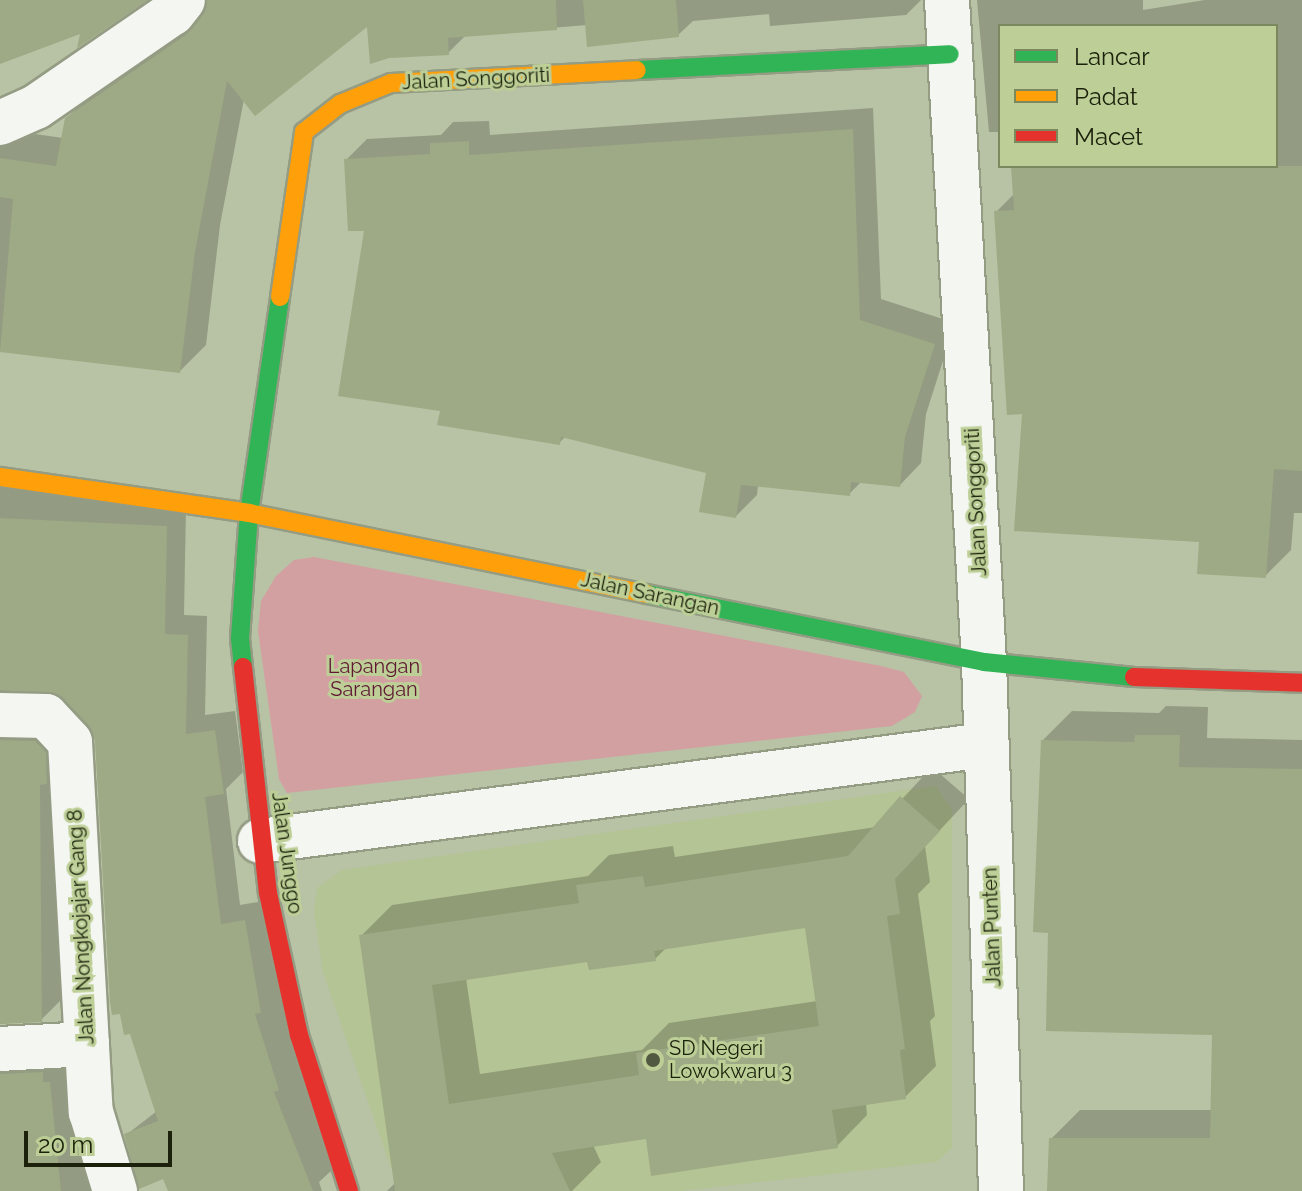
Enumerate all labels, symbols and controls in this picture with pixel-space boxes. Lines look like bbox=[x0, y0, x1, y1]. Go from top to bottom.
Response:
legend bbox=[998, 24, 1278, 168]
text: Lancar bbox=[1074, 42, 1150, 71]
street label: Jalan Songgoriti bbox=[401, 63, 551, 95]
text: Padat bbox=[1074, 82, 1138, 111]
text: Macet bbox=[1074, 122, 1143, 151]
street label: Jalan Songgoriti bbox=[960, 427, 992, 577]
street label: Jalan Sarangan bbox=[579, 568, 721, 620]
park label: Lapangan Sarangan bbox=[328, 655, 420, 702]
street label: Jalan Junggo bbox=[267, 790, 307, 916]
street label: Jalan Nongkojajar Gang 8 bbox=[63, 809, 99, 1045]
street label: Jalan Punten bbox=[978, 867, 1006, 987]
place label: SD Negeri Lowokwaru 3 bbox=[669, 1036, 792, 1083]
marker: SD Negeri Lowokwaru 3 bbox=[644, 1051, 662, 1069]
scale bar bbox=[28, 1115, 176, 1165]
text: 20 m bbox=[38, 1130, 93, 1159]

